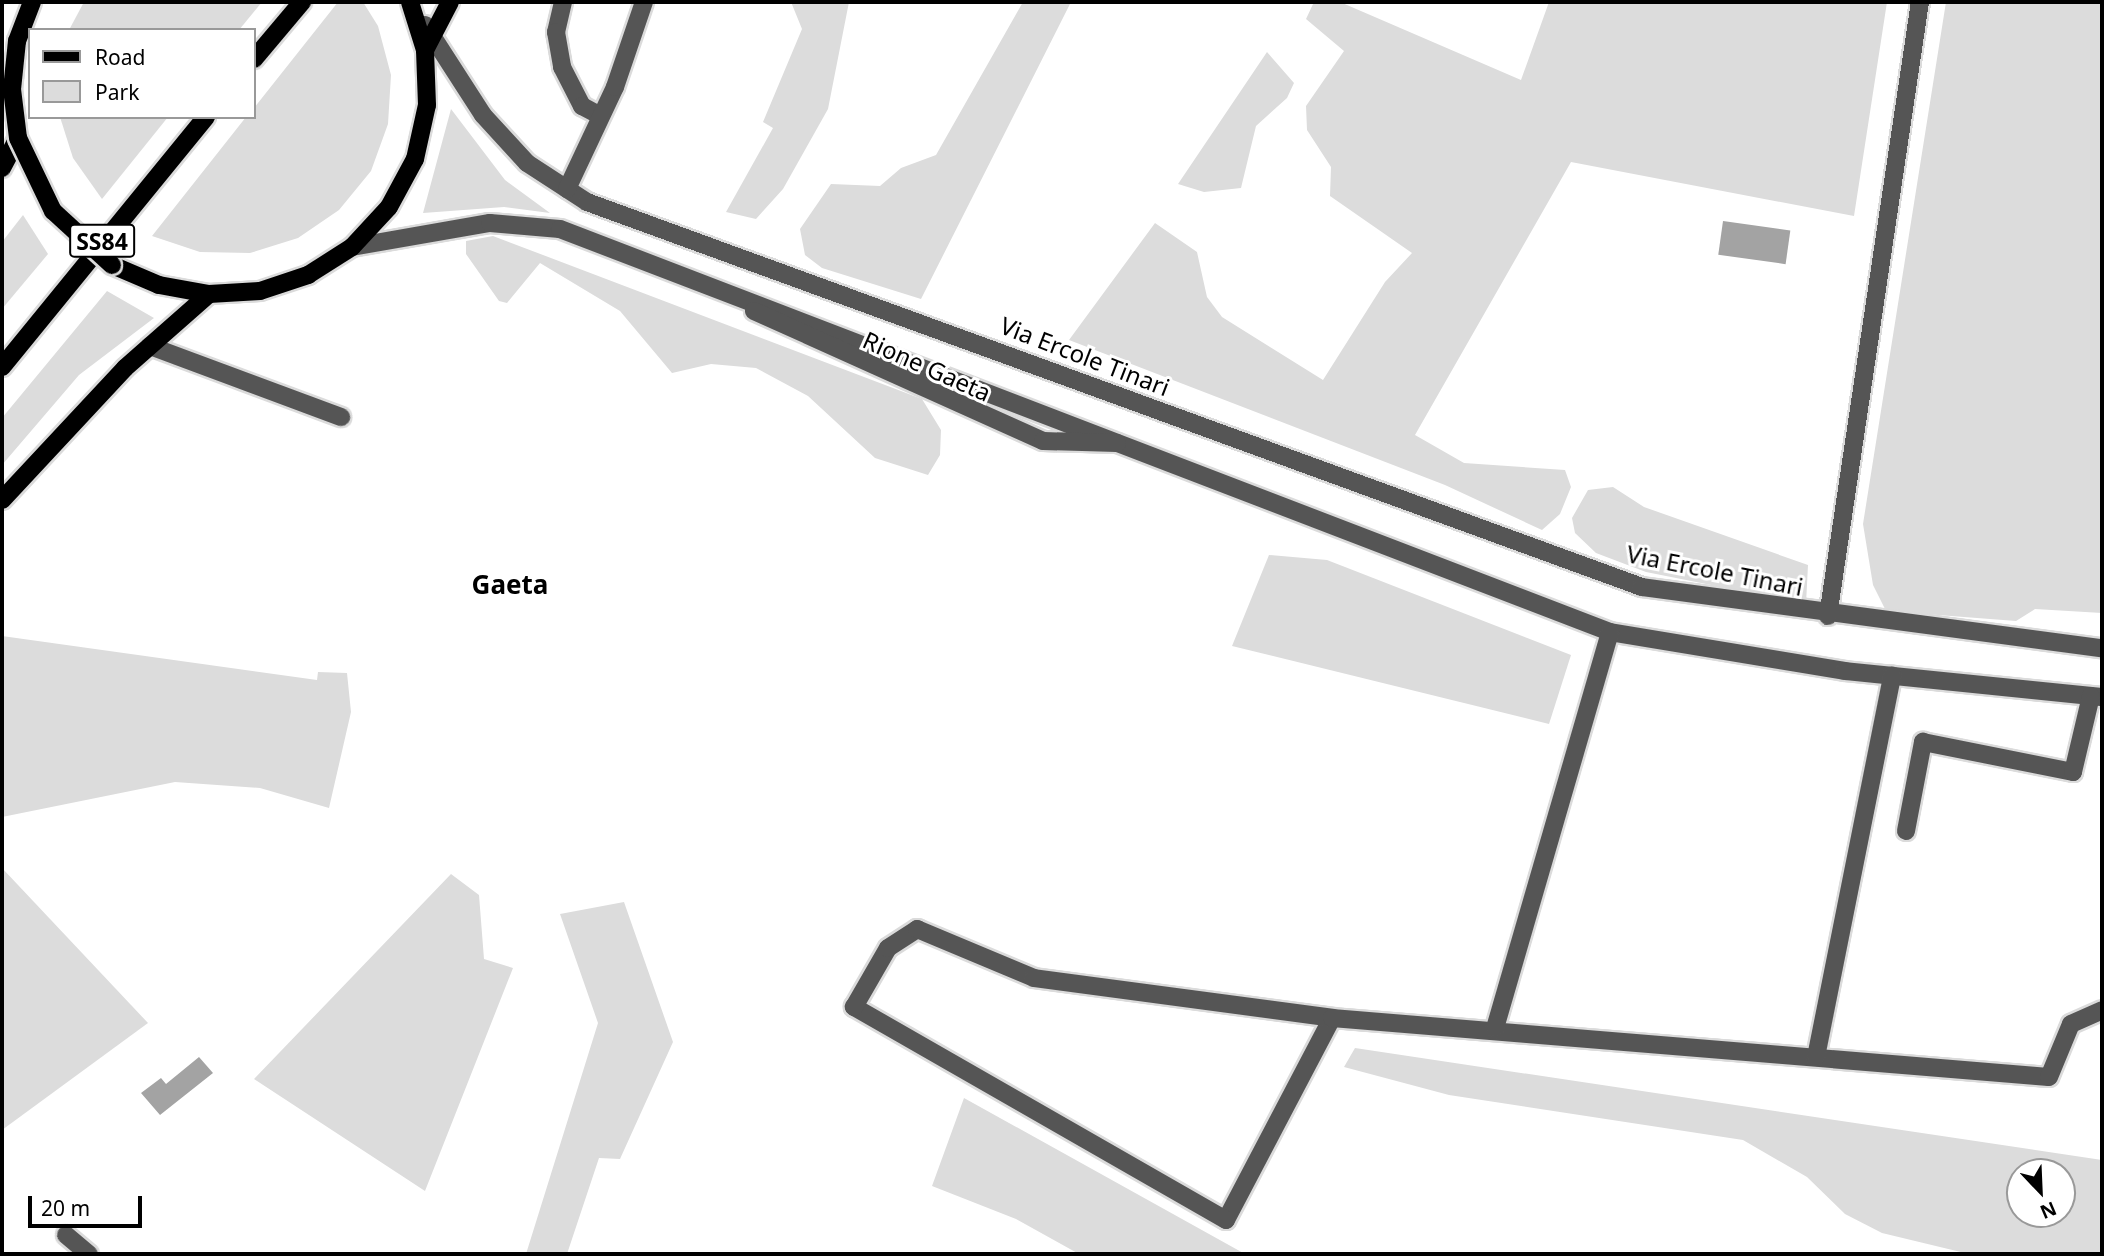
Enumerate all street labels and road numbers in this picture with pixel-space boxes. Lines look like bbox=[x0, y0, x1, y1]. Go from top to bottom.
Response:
road number: SS84 bbox=[69, 222, 135, 260]
street label: Via Ercole Tinari bbox=[996, 310, 1174, 402]
street label: Rione Gaeta bbox=[859, 325, 995, 407]
street label: Via Ercole Tinari bbox=[1624, 539, 1806, 601]

